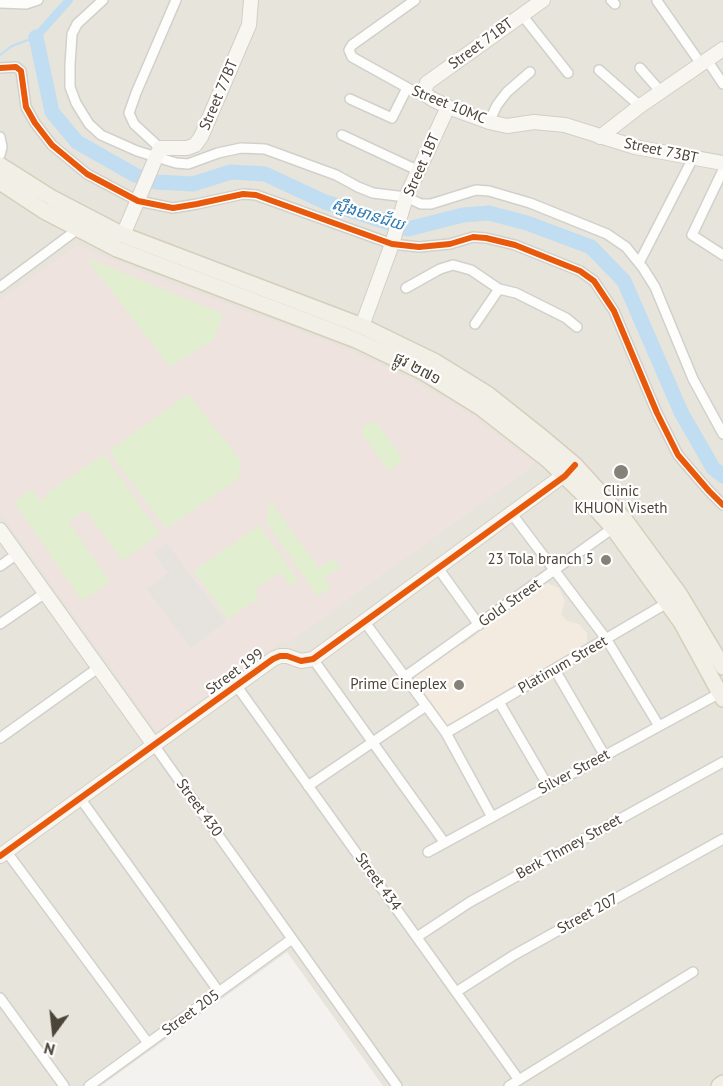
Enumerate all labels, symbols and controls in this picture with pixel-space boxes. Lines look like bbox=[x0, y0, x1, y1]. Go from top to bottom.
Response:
street label: Street 71BT bbox=[445, 15, 517, 73]
street label: Street 77BT bbox=[196, 57, 242, 133]
street label: Street 10MC bbox=[409, 82, 489, 128]
street label: Street 1BT bbox=[400, 131, 444, 199]
street label: Street 73BT bbox=[622, 134, 700, 168]
water label: ស្ទឹងមានជ័យ bbox=[329, 195, 407, 235]
street label: ផ្លូវ ២៧១ bbox=[390, 349, 444, 389]
marker: Clinic KHUON Viseth bbox=[612, 463, 630, 481]
place label: Clinic KHUON Viseth bbox=[574, 483, 668, 518]
place label: 23 Tola branch 5 bbox=[487, 551, 594, 569]
marker: 23 Tola branch 5 bbox=[599, 553, 613, 567]
street label: Gold Street bbox=[475, 575, 545, 631]
street label: Platinum Street bbox=[515, 632, 611, 698]
street label: Street 199 bbox=[203, 645, 267, 699]
place label: Prime Cineplex bbox=[350, 676, 447, 694]
marker: Prime Cineplex bbox=[452, 678, 466, 692]
street label: Silver Street bbox=[535, 746, 613, 798]
street label: Street 430 bbox=[172, 776, 226, 840]
street label: Berk Thmey Street bbox=[513, 811, 625, 883]
street label: Street 434 bbox=[351, 850, 405, 914]
street label: Street 207 bbox=[554, 890, 622, 938]
street label: Street 205 bbox=[159, 986, 223, 1040]
north arrow bbox=[24, 1002, 84, 1062]
text: N bbox=[42, 1038, 57, 1060]

